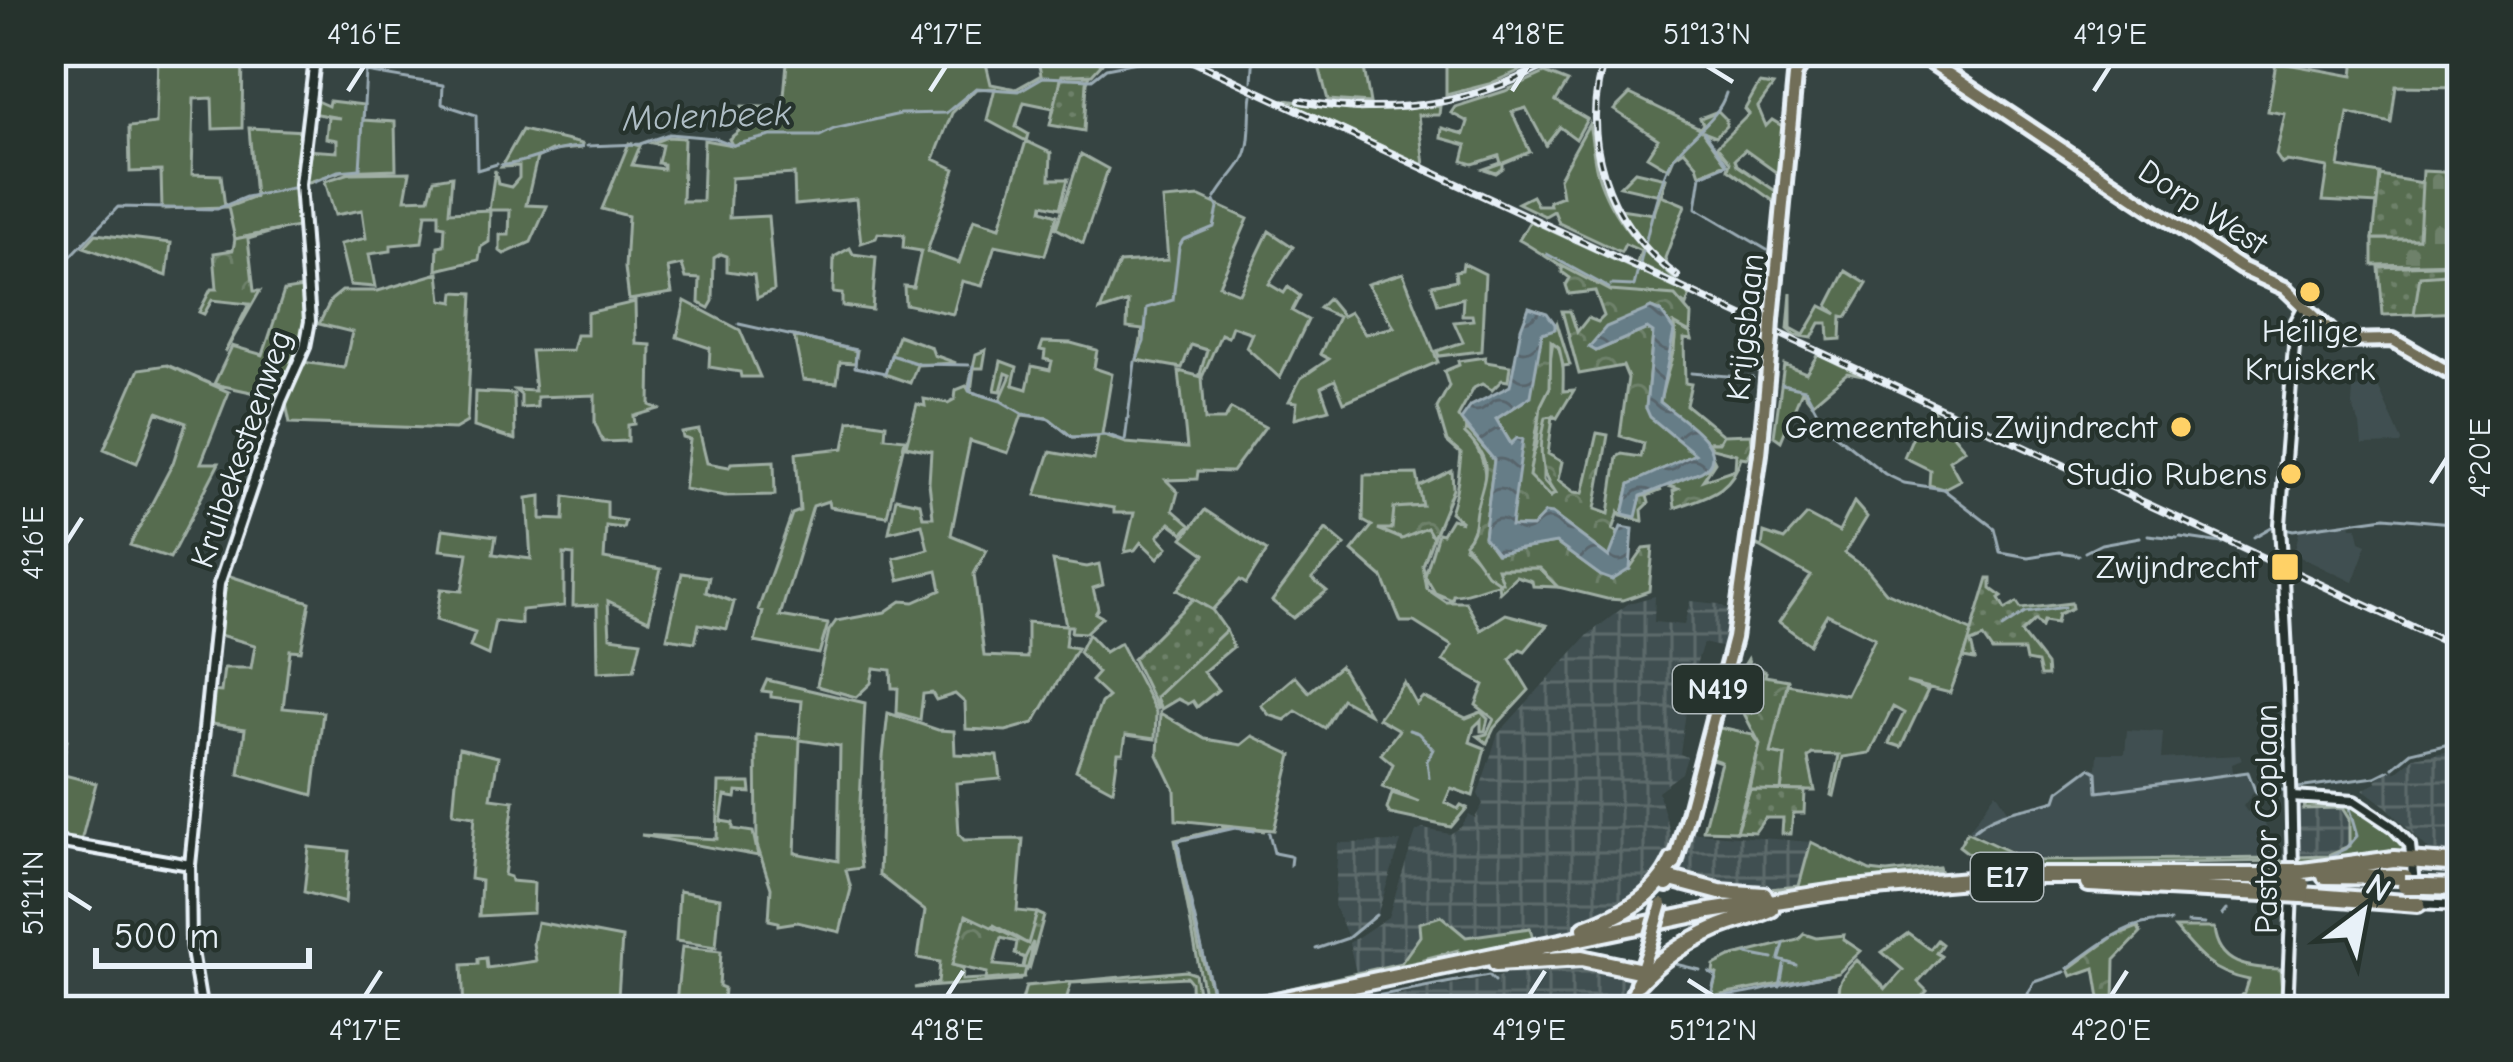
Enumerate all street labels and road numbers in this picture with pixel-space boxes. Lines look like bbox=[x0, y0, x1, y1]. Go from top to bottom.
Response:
street label: Dorp West bbox=[2131, 151, 2276, 264]
street label: Krijgsbaan bbox=[1718, 251, 1772, 403]
street label: Kruibekesteenweg bbox=[183, 325, 299, 573]
road number: N419 bbox=[1673, 665, 1763, 713]
street label: Pastoor Coplaan bbox=[2247, 704, 2285, 934]
road number: E17 bbox=[1971, 853, 2043, 901]

